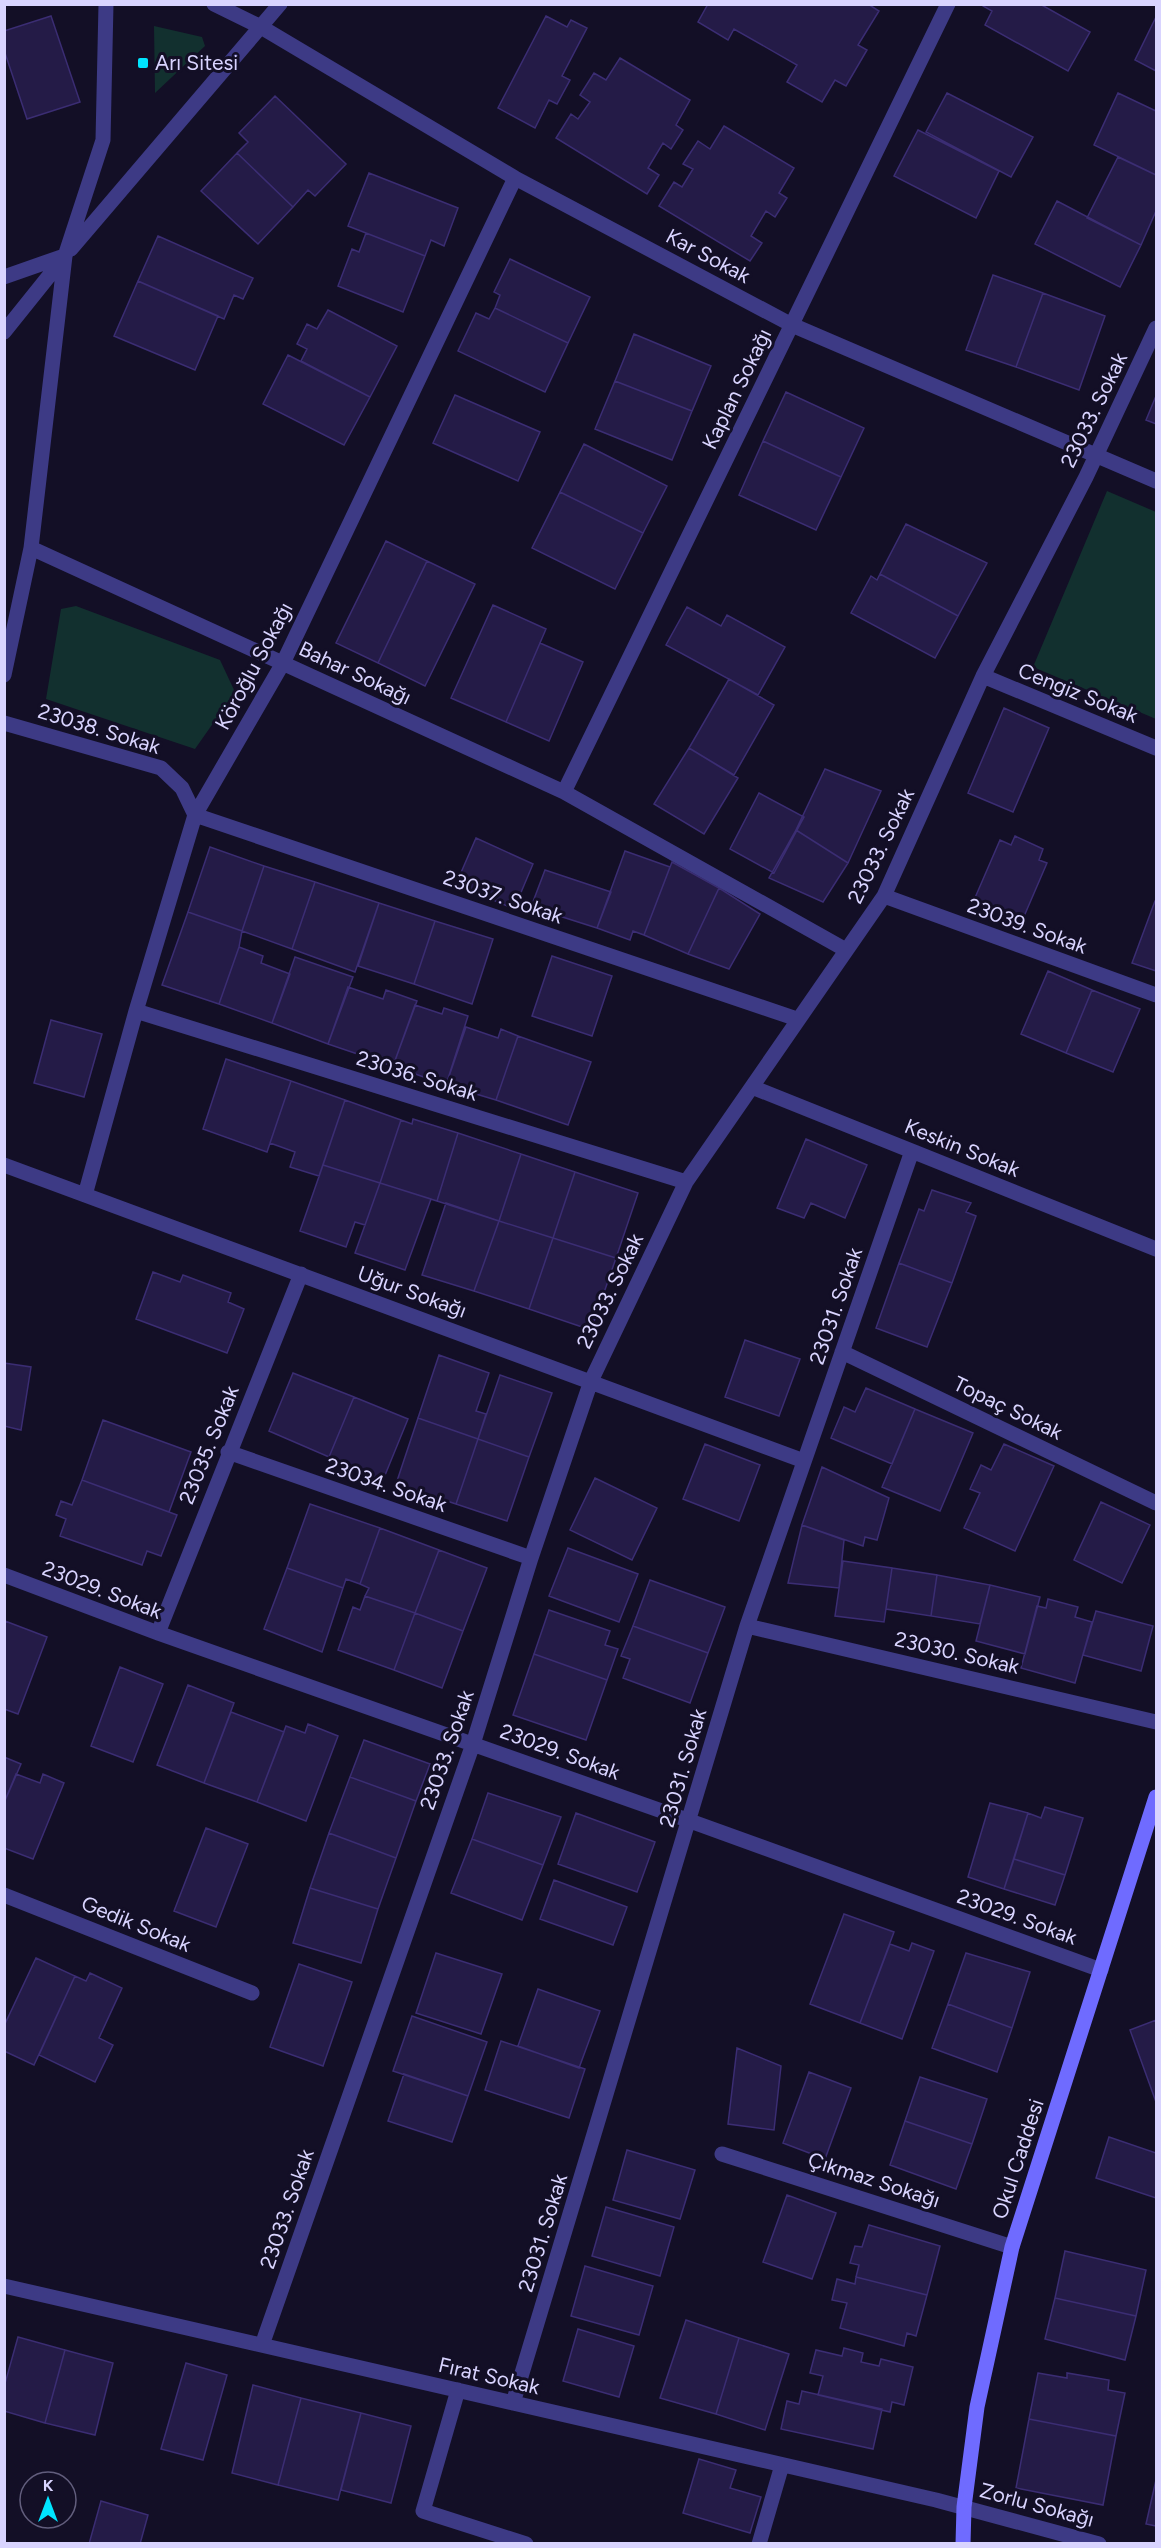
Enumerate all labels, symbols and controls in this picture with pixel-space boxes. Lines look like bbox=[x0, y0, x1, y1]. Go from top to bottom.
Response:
place label: Arı Sitesi bbox=[155, 50, 238, 75]
marker: Arı Sitesi bbox=[136, 56, 150, 70]
street label: Kar Sokak bbox=[662, 223, 755, 288]
street label: Kaplan Sokağı bbox=[697, 324, 776, 453]
street label: 23033. Sokak bbox=[1055, 347, 1133, 471]
street label: Köroğlu Sokağı bbox=[209, 598, 298, 734]
street label: Bahar Sokağı bbox=[295, 636, 415, 709]
street label: Cengiz Sokak bbox=[1015, 657, 1142, 728]
street label: 23038. Sokak bbox=[35, 698, 164, 759]
street label: 23033. Sokak bbox=[842, 783, 920, 907]
street label: 23037. Sokak bbox=[440, 864, 567, 929]
street label: 23039. Sokak bbox=[964, 892, 1091, 959]
street label: 23036. Sokak bbox=[354, 1045, 482, 1106]
street label: Keskin Sokak bbox=[901, 1113, 1024, 1182]
street label: 23033. Sokak bbox=[571, 1228, 649, 1352]
street label: 23031. Sokak bbox=[804, 1243, 868, 1368]
street label: Uğur Sokağı bbox=[354, 1260, 470, 1323]
street label: Topaç Sokak bbox=[950, 1370, 1067, 1445]
street label: 23035. Sokak bbox=[173, 1381, 244, 1508]
street label: 23034. Sokak bbox=[322, 1452, 451, 1517]
street label: 23029. Sokak bbox=[39, 1555, 166, 1624]
street label: 23030. Sokak bbox=[892, 1626, 1023, 1679]
street label: 23033. Sokak bbox=[414, 1686, 479, 1813]
street label: 23031. Sokak bbox=[654, 1705, 712, 1830]
street label: 23029. Sokak bbox=[497, 1718, 624, 1785]
street label: 23029. Sokak bbox=[954, 1883, 1081, 1950]
street label: Gedik Sokak bbox=[78, 1890, 195, 1957]
street label: Okul Caddesi bbox=[986, 2096, 1049, 2222]
street label: 23033. Sokak bbox=[254, 2145, 319, 2272]
street label: Çıkmaz Sokağı bbox=[805, 2146, 943, 2213]
street label: 23031. Sokak bbox=[513, 2170, 573, 2295]
street label: Fırat Sokak bbox=[436, 2352, 543, 2399]
north arrow bbox=[18, 2470, 78, 2530]
text: K bbox=[43, 2476, 54, 2495]
street label: Zorlu Sokağı bbox=[977, 2477, 1097, 2532]

